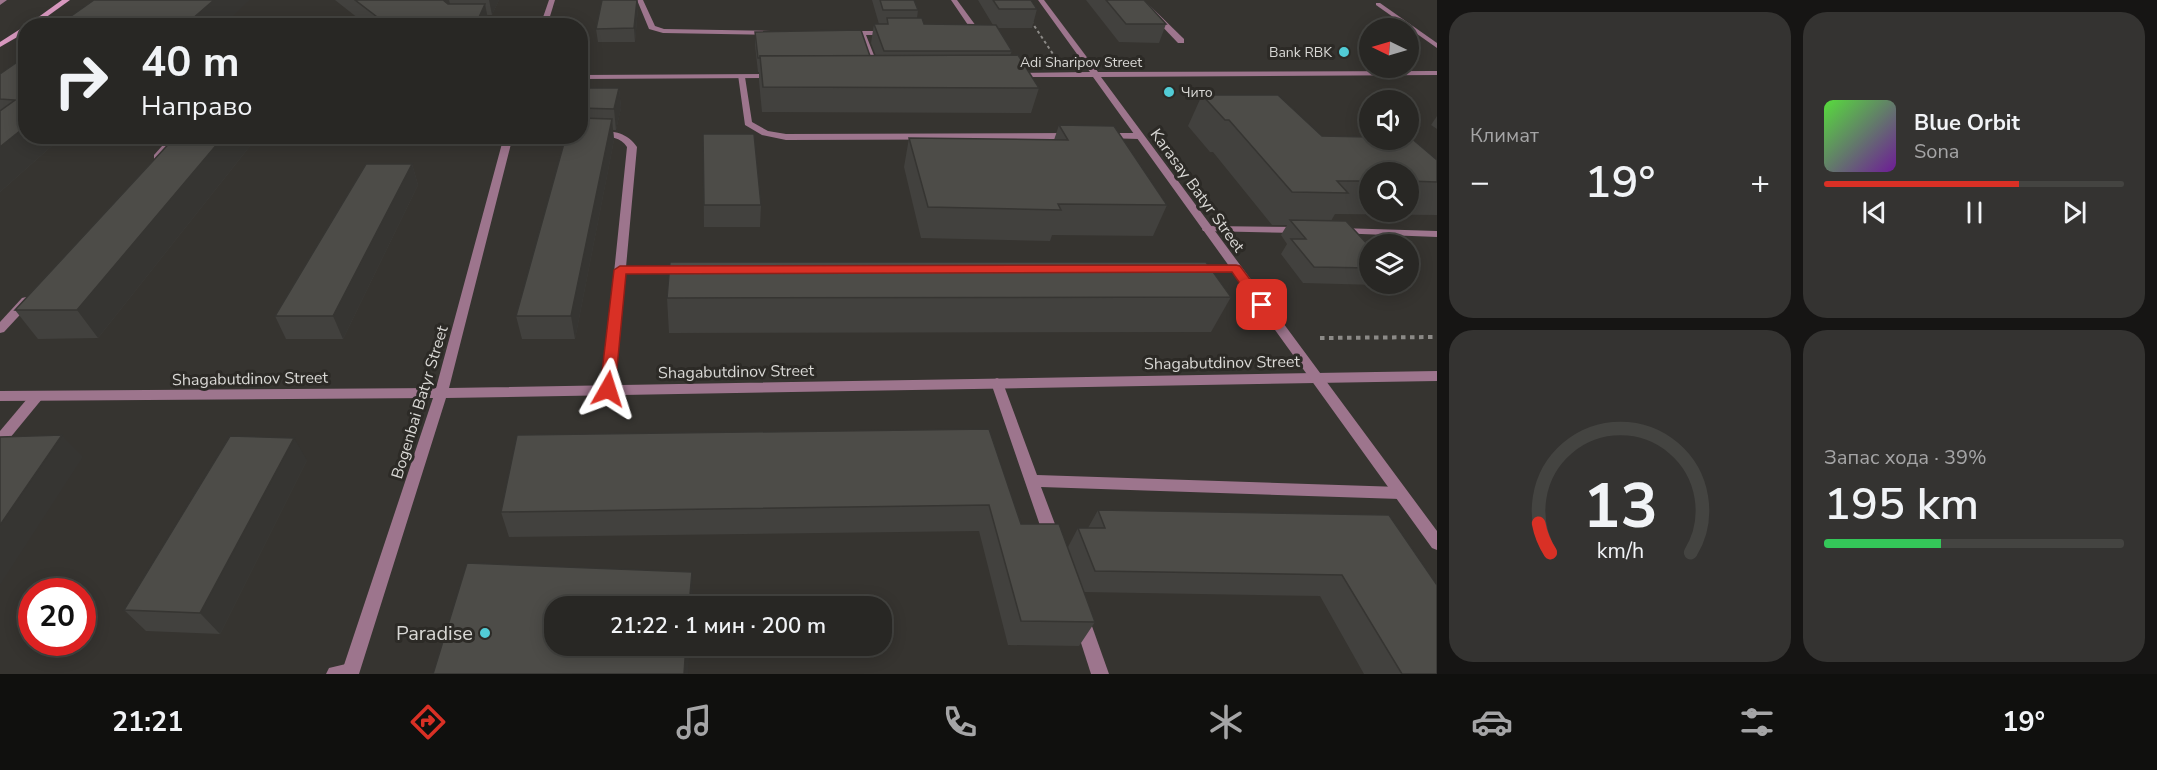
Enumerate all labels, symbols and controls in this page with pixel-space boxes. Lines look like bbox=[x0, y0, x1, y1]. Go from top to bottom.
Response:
north arrow bbox=[1359, 18, 1419, 78]
map controls bbox=[1359, 18, 1419, 294]
text: 40 m bbox=[141, 34, 240, 91]
icon: right bbox=[42, 42, 120, 120]
place label: Bank RBK bbox=[1269, 43, 1332, 62]
marker: Bank RBK bbox=[1337, 45, 1351, 59]
street label: Adi Sharipov Street bbox=[1020, 53, 1142, 72]
place label: Чито bbox=[1181, 83, 1213, 102]
marker: Чито bbox=[1162, 85, 1176, 99]
text: Направо bbox=[141, 88, 252, 125]
button: sound bbox=[1359, 90, 1419, 150]
text: Blue Orbit bbox=[1914, 108, 2020, 138]
text: Климат bbox=[1470, 122, 1539, 149]
street label: Karasay Batyr Street bbox=[1145, 124, 1250, 257]
text: Sona bbox=[1914, 138, 1959, 165]
text: 19° bbox=[1585, 152, 1655, 213]
text: − bbox=[1470, 160, 1490, 205]
text: + bbox=[1750, 160, 1770, 205]
button: search bbox=[1359, 162, 1419, 222]
icon: previous bbox=[1858, 196, 1891, 229]
icon: pause bbox=[1958, 196, 1991, 229]
icon: next bbox=[2058, 196, 2091, 229]
button: layers bbox=[1359, 234, 1419, 294]
pin bbox=[1236, 279, 1287, 330]
icon: arrive bbox=[1245, 288, 1278, 321]
street label: Bogenbai Batyr Street bbox=[386, 323, 454, 482]
street label: Shagabutdinov Street bbox=[1144, 351, 1301, 375]
position arrow bbox=[576, 357, 640, 421]
street label: Shagabutdinov Street bbox=[658, 360, 815, 384]
street label: Shagabutdinov Street bbox=[172, 367, 329, 391]
text: Запас хода · 39% bbox=[1824, 444, 1987, 471]
text: 13 bbox=[1583, 464, 1657, 549]
text: 195 km bbox=[1824, 474, 1979, 535]
text: km/h bbox=[1596, 536, 1644, 566]
speed limit sign: 20 bbox=[18, 578, 96, 656]
text: 21:22 · 1 мин · 200 m bbox=[610, 611, 826, 641]
place label: Paradise bbox=[396, 620, 473, 647]
marker: Paradise bbox=[478, 626, 492, 640]
icon: directions bbox=[407, 701, 449, 743]
icon: music bbox=[673, 701, 715, 743]
icon: phone bbox=[939, 701, 981, 743]
icon: climate bbox=[1205, 701, 1247, 743]
icon: car bbox=[1471, 701, 1513, 743]
icon: filters bbox=[1736, 701, 1778, 743]
text: 21:21 bbox=[112, 704, 183, 741]
text: 19° bbox=[2002, 704, 2045, 741]

